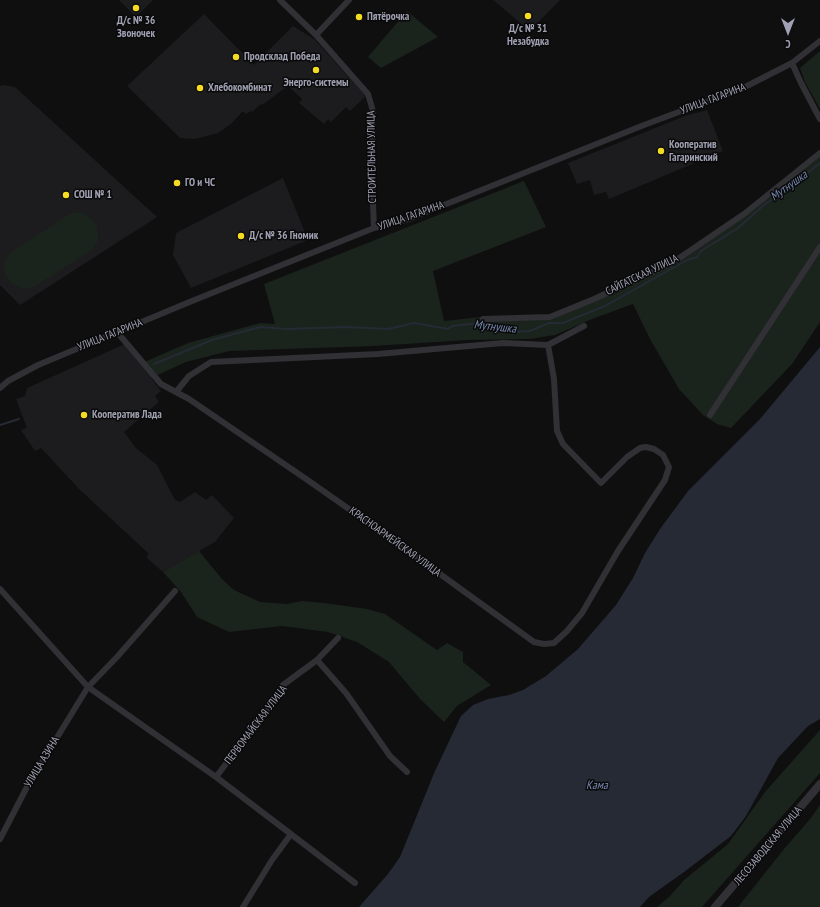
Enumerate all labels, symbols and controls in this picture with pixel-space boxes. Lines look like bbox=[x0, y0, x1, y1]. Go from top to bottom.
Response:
marker: Д/с № 36 Звоночек bbox=[131, 3, 141, 13]
place label: Пятёрочка bbox=[367, 10, 409, 24]
marker: Д/с № 31 Незабудка bbox=[523, 11, 533, 21]
marker: Пятёрочка bbox=[354, 12, 364, 22]
north arrow bbox=[768, 12, 808, 52]
place label: Д/с № 36 Звоночек bbox=[117, 14, 155, 40]
place label: Д/с № 31 Незабудка bbox=[507, 22, 549, 48]
text: С bbox=[785, 37, 791, 51]
place label: Продсклад Победа bbox=[244, 50, 320, 64]
marker: Продсклад Победа bbox=[231, 52, 241, 62]
marker: Энерго-системы bbox=[311, 65, 321, 75]
place label: Энерго-системы bbox=[284, 76, 348, 90]
street label: УЛИЦА ГАГАРИНА bbox=[678, 80, 748, 118]
place label: Хлебокомбинат bbox=[208, 81, 271, 95]
marker: Хлебокомбинат bbox=[195, 83, 205, 93]
street label: СТРОИТЕЛЬНАЯ УЛИЦА bbox=[365, 111, 379, 203]
place label: Кооператив Гагаринский bbox=[669, 138, 718, 164]
marker: Кооператив Гагаринский bbox=[656, 146, 666, 156]
water label: Мутнушка bbox=[768, 168, 810, 204]
place label: ГО и ЧС bbox=[185, 176, 215, 190]
marker: ГО и ЧС bbox=[172, 178, 182, 188]
place label: СОШ № 1 bbox=[74, 188, 112, 202]
marker: СОШ № 1 bbox=[61, 190, 71, 200]
street label: УЛИЦА ГАГАРИНА bbox=[376, 199, 446, 233]
place label: Д/с № 36 Гномик bbox=[249, 229, 318, 243]
marker: Д/с № 36 Гномик bbox=[236, 231, 246, 241]
street label: САЙГАТСКАЯ УЛИЦА bbox=[604, 252, 680, 298]
street label: УЛИЦА ГАГАРИНА bbox=[76, 316, 144, 354]
water label: Мутнушка bbox=[473, 318, 517, 336]
place label: Кооператив Лада bbox=[92, 408, 162, 422]
marker: Кооператив Лада bbox=[79, 410, 89, 420]
street label: КРАСНОАРМЕЙСКАЯ УЛИЦА bbox=[347, 504, 443, 580]
street label: ПЕРВОМАЙСКАЯ УЛИЦА bbox=[222, 683, 290, 767]
street label: УЛИЦА АЗИНА bbox=[22, 734, 62, 790]
water label: Кама bbox=[586, 779, 608, 793]
street label: ЛЕСОЗАВОДСКАЯ УЛИЦА bbox=[731, 804, 805, 888]

